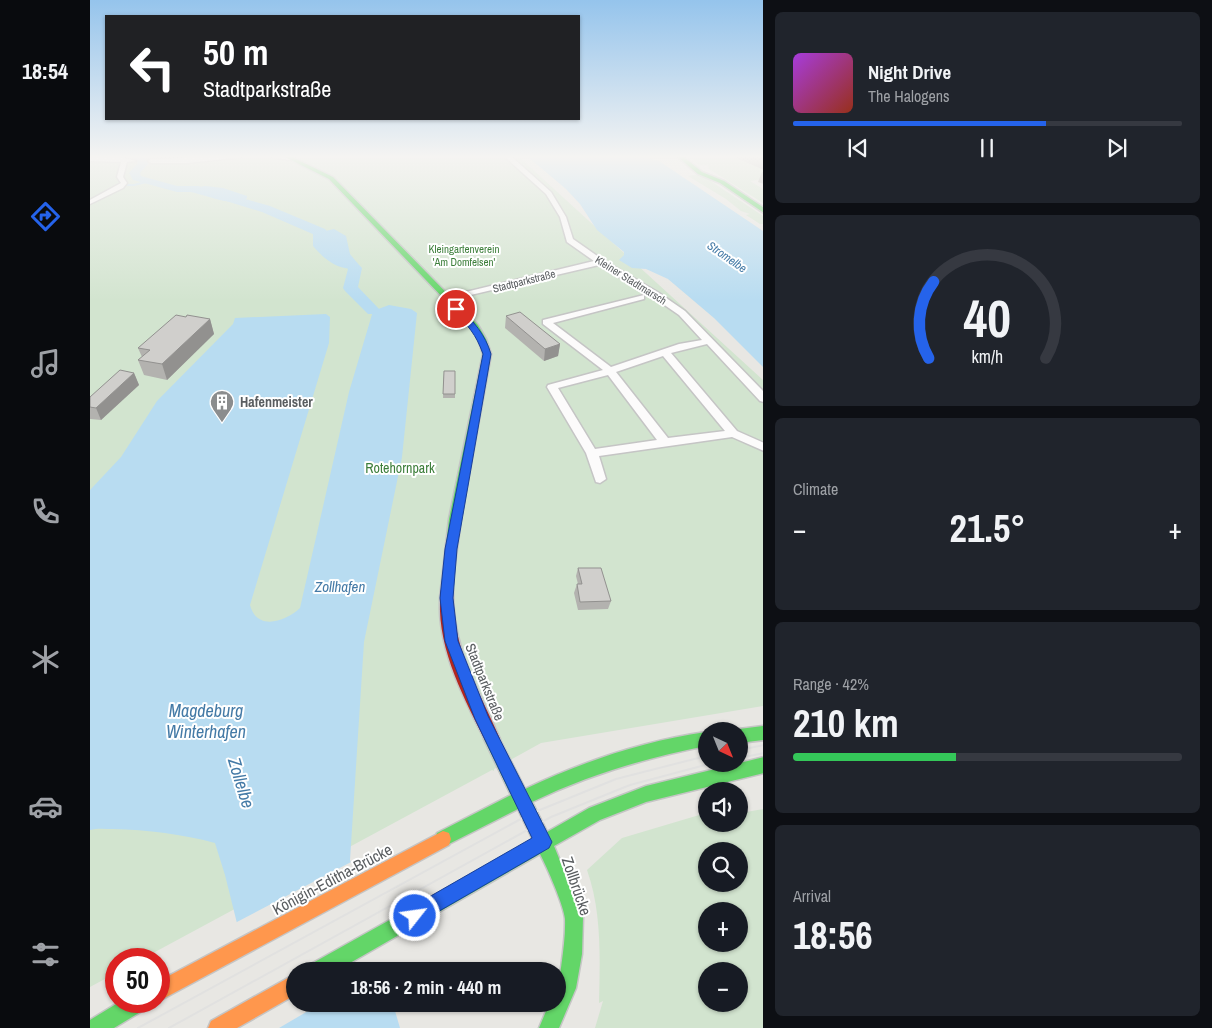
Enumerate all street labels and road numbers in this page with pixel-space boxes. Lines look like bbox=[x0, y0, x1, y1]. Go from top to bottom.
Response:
street label: Kleiner Stadtmarsch bbox=[593, 252, 669, 308]
street label: Stadtparkstraße bbox=[491, 266, 557, 296]
street label: Stadtparkstraße bbox=[461, 641, 509, 723]
street label: Königin-Editha-Brücke bbox=[268, 838, 396, 920]
street label: Zollbrücke bbox=[557, 854, 597, 918]

